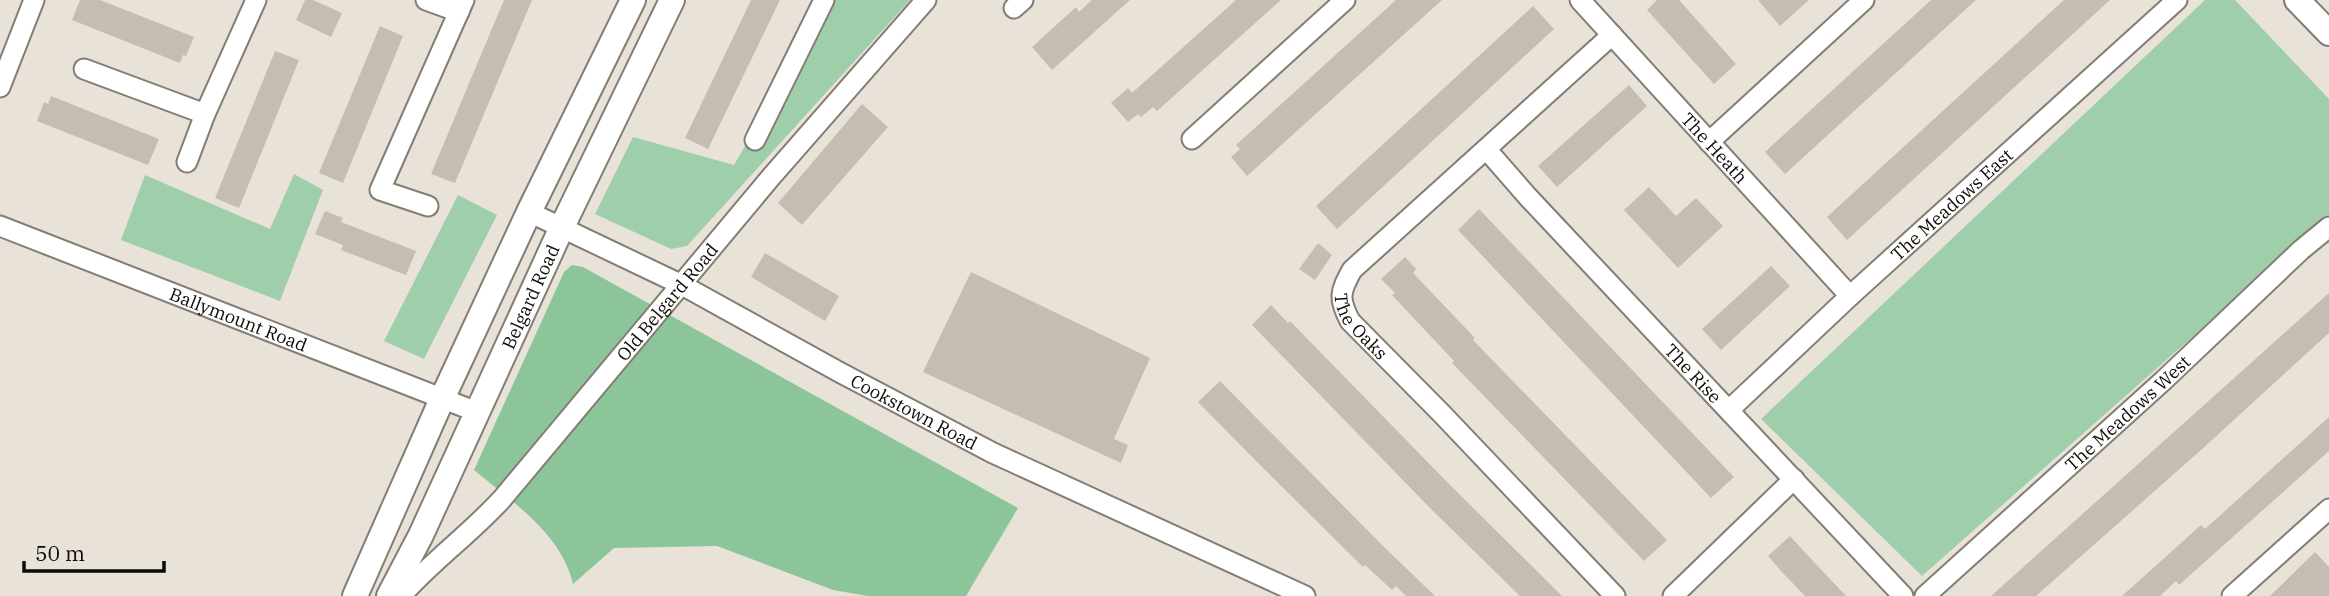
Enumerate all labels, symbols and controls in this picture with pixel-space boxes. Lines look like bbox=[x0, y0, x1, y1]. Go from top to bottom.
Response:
street label: The Heath bbox=[1677, 107, 1753, 188]
street label: The Meadows East bbox=[1886, 143, 2017, 265]
street label: Old Belgard Road bbox=[611, 238, 722, 365]
street label: Belgard Road bbox=[496, 241, 564, 353]
street label: Ballymount Road bbox=[166, 282, 311, 356]
street label: The Oaks bbox=[1330, 292, 1393, 364]
street label: The Rise bbox=[1660, 339, 1727, 408]
street label: The Meadows West bbox=[2060, 350, 2195, 476]
street label: Cookstown Road bbox=[847, 369, 982, 454]
scale bar bbox=[24, 530, 164, 574]
text: 50 m bbox=[35, 539, 85, 567]

